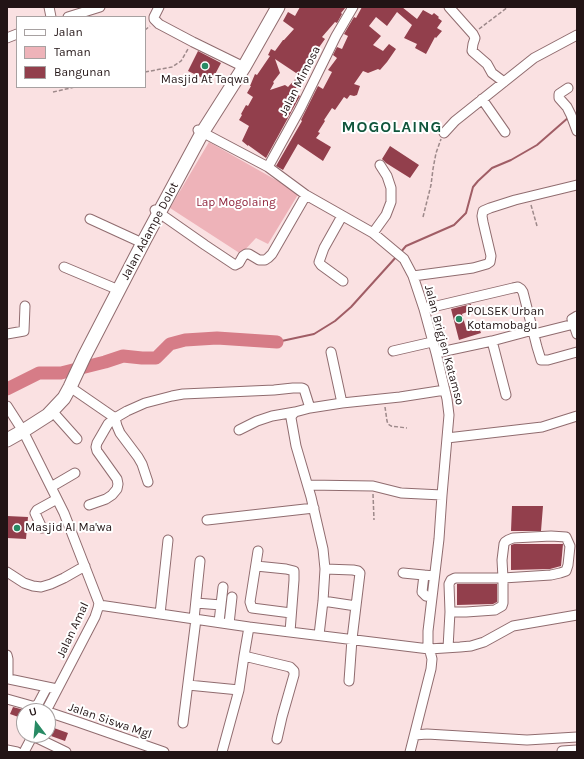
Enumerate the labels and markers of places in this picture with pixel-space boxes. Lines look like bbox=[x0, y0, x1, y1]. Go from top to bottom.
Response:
marker: Masjid At Taqwa bbox=[200, 61, 210, 71]
place label: Masjid At Taqwa bbox=[161, 73, 249, 87]
place label: POLSEK Urban Kotamobagu bbox=[467, 305, 544, 333]
marker: POLSEK Urban Kotamobagu bbox=[454, 314, 464, 324]
place label: Masjid Al Ma'wa bbox=[25, 521, 112, 535]
marker: Masjid Al Ma'wa bbox=[12, 523, 22, 533]

